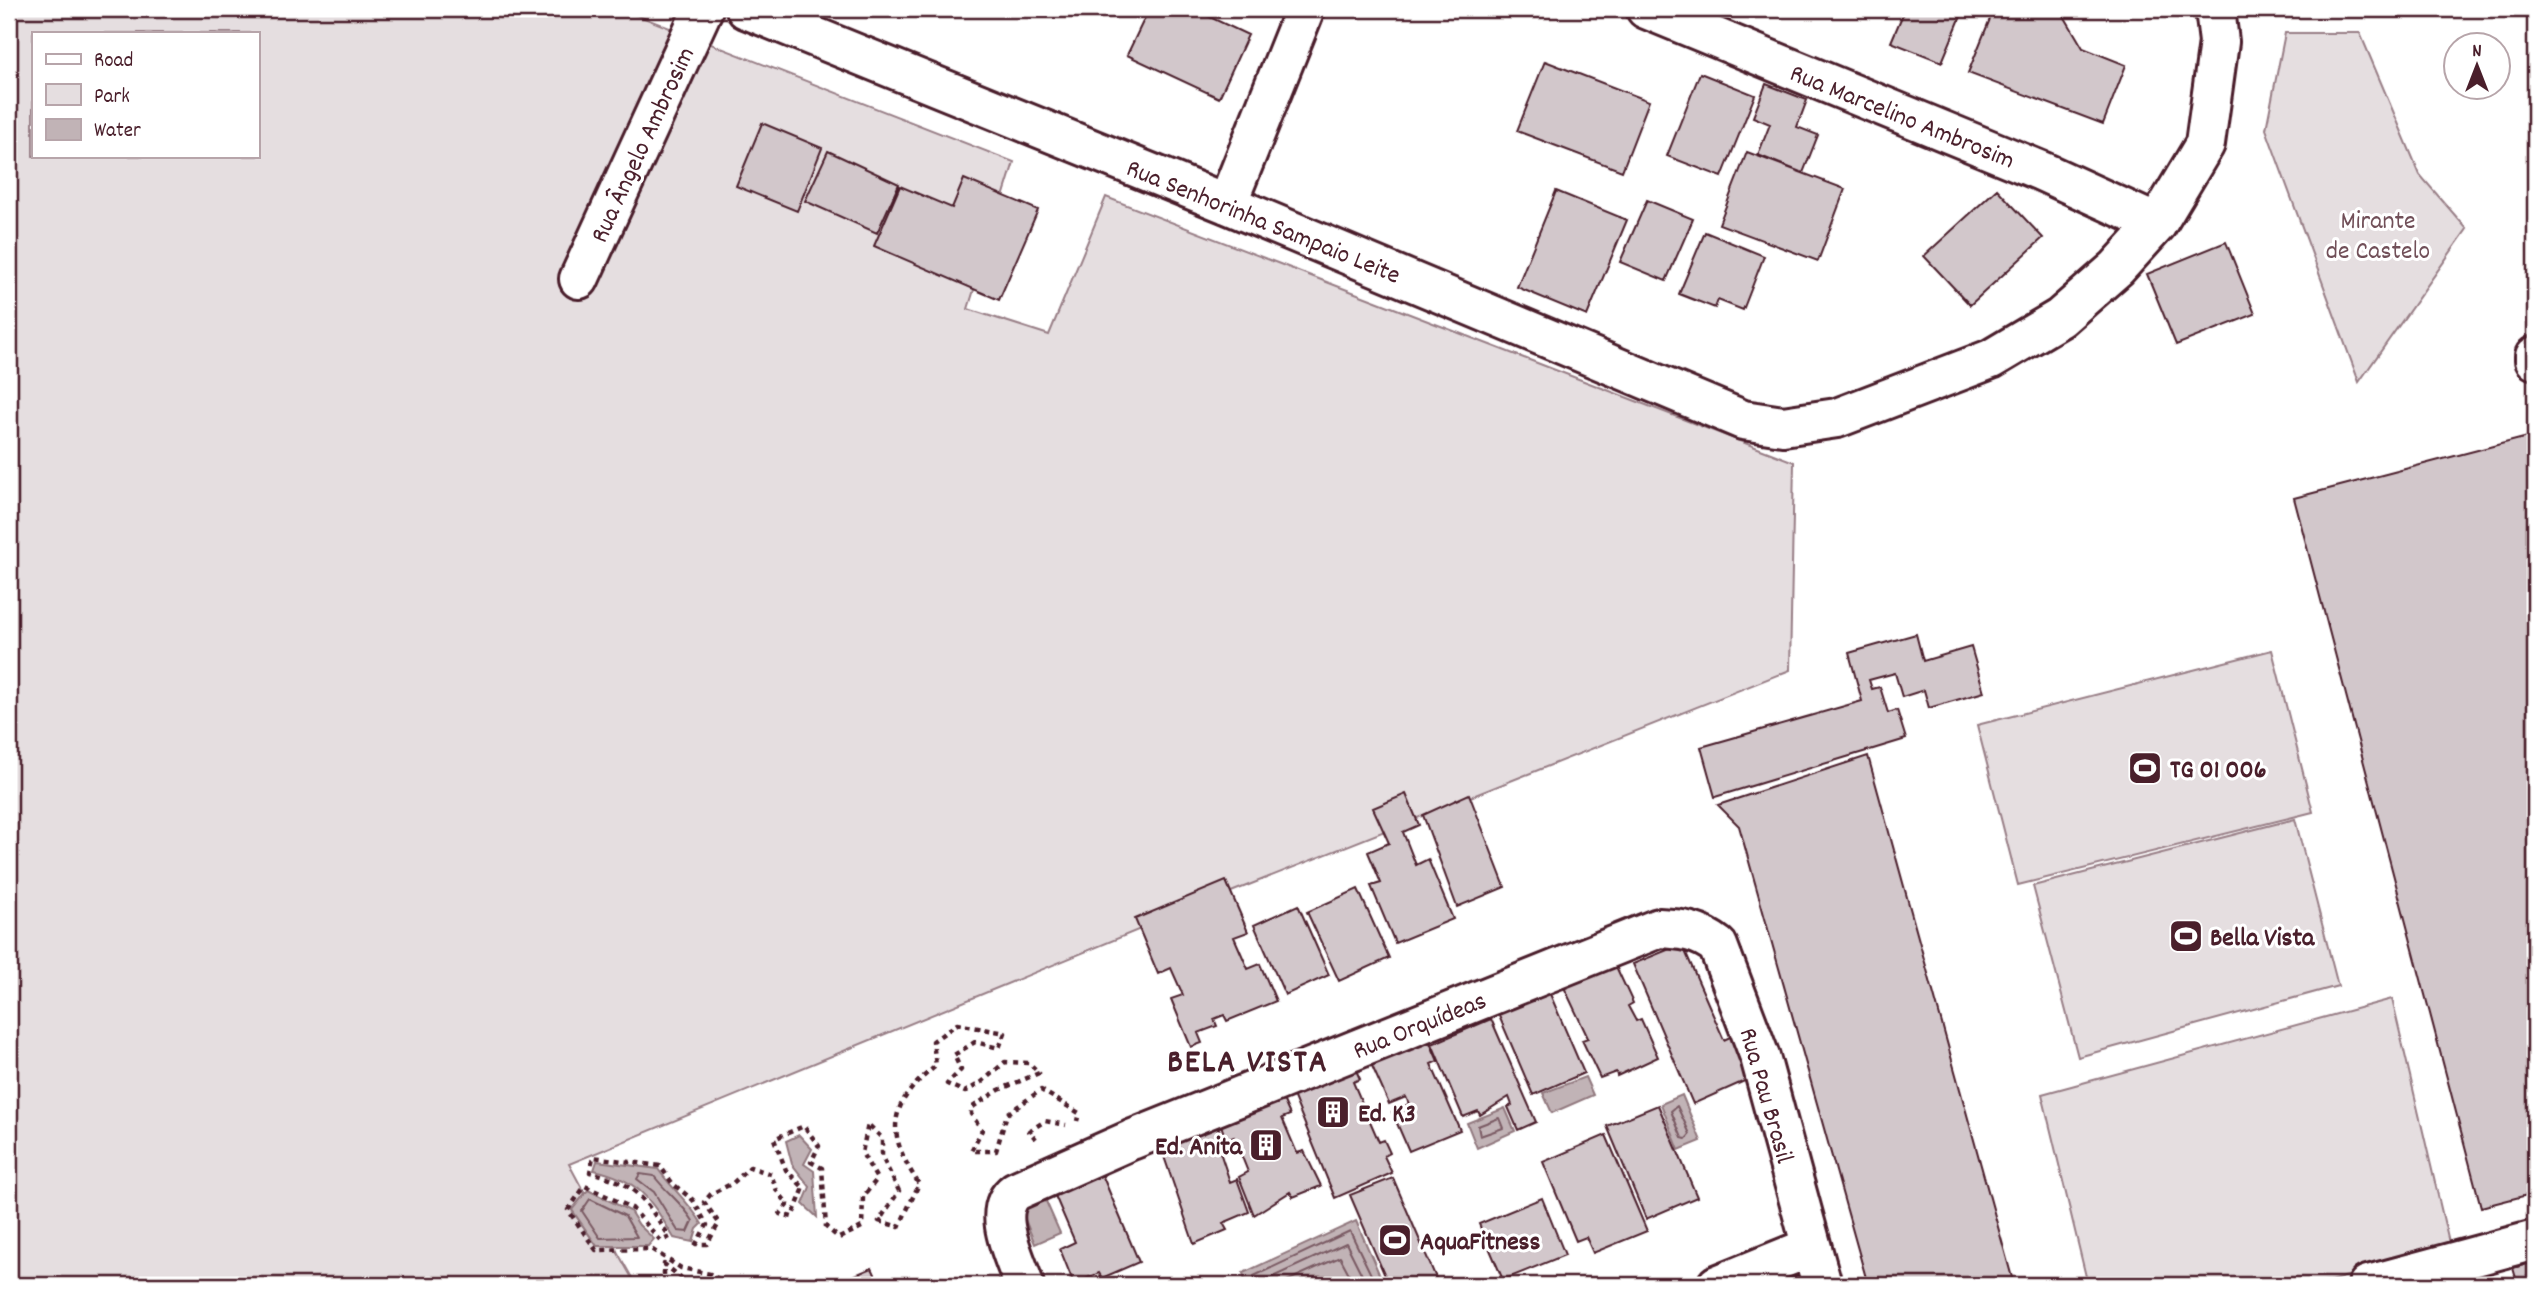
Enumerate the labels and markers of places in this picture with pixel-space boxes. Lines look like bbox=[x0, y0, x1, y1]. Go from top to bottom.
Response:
sports icon: TG 01 006 bbox=[2126, 749, 2164, 787]
place label: TG 01 006 bbox=[2170, 753, 2266, 790]
sports icon: Bella Vista bbox=[2167, 917, 2205, 955]
place label: Bella Vista bbox=[2210, 921, 2315, 958]
building icon: Ed. K3 bbox=[1314, 1093, 1352, 1131]
place label: Ed. K3 bbox=[1358, 1097, 1416, 1134]
building icon: Ed. Anita bbox=[1247, 1126, 1285, 1164]
place label: Ed. Anita bbox=[1155, 1130, 1243, 1167]
sports icon: AquaFitness bbox=[1376, 1221, 1414, 1259]
place label: AquaFitness bbox=[1420, 1225, 1541, 1262]

